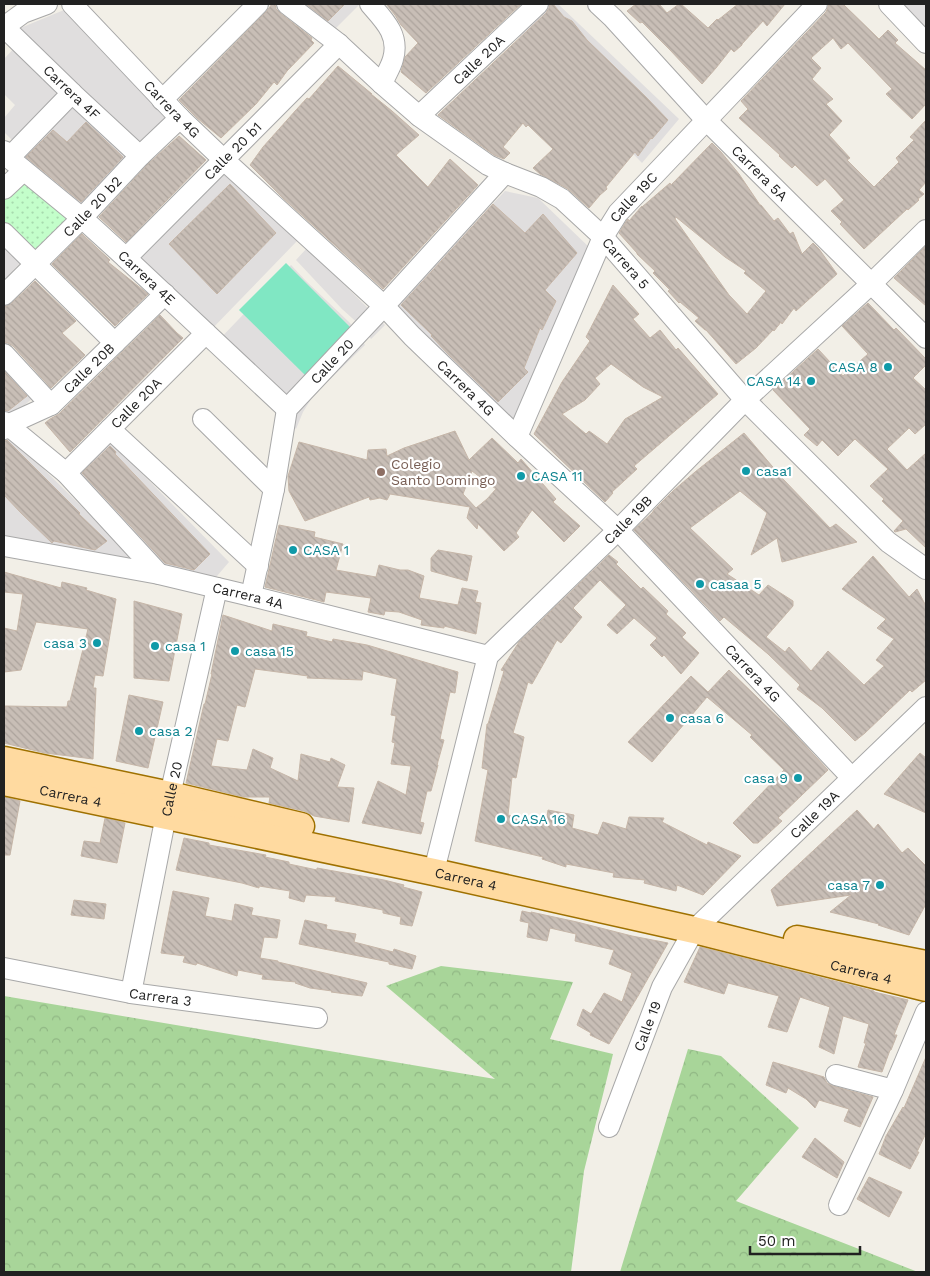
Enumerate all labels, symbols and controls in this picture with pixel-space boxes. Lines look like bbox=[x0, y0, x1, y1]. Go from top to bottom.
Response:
street label: Calle 20A bbox=[450, 32, 508, 88]
street label: Carrera 4F bbox=[40, 62, 103, 123]
street label: Carrera 4G bbox=[141, 77, 203, 141]
street label: Calle 20 b1 bbox=[200, 119, 265, 183]
street label: Carrera 5A bbox=[728, 142, 791, 204]
street label: Calle 19C bbox=[606, 169, 660, 225]
street label: Calle 20 b2 bbox=[60, 173, 125, 240]
street label: Carrera 5 bbox=[599, 234, 652, 292]
street label: Carrera 4E bbox=[115, 247, 179, 308]
street label: Calle 20 bbox=[307, 335, 357, 387]
street label: Calle 20B bbox=[60, 340, 118, 397]
street label: Carrera 4G bbox=[434, 356, 498, 419]
place label: CASA 8 bbox=[828, 359, 878, 375]
marker: CASA 8 bbox=[882, 361, 894, 373]
place label: CASA 14 bbox=[746, 373, 801, 389]
street label: Calle 20A bbox=[107, 374, 165, 432]
marker: CASA 14 bbox=[805, 375, 817, 387]
place label: Colegio Santo Domingo bbox=[391, 456, 495, 488]
place label: casa1 bbox=[756, 463, 792, 479]
marker: casa1 bbox=[740, 465, 752, 477]
marker: Colegio Santo Domingo bbox=[375, 466, 387, 478]
place label: CASA 11 bbox=[531, 468, 583, 484]
marker: CASA 11 bbox=[515, 470, 527, 482]
street label: Calle 19B bbox=[600, 492, 655, 547]
place label: CASA 1 bbox=[303, 542, 349, 558]
marker: CASA 1 bbox=[287, 544, 299, 556]
place label: casaa 5 bbox=[710, 576, 762, 592]
marker: casaa 5 bbox=[694, 578, 706, 590]
street label: Carrera 4A bbox=[211, 579, 285, 612]
place label: casa 3 bbox=[43, 635, 87, 651]
marker: casa 3 bbox=[91, 637, 103, 649]
place label: casa 1 bbox=[165, 638, 206, 654]
marker: casa 1 bbox=[149, 640, 161, 652]
street label: Carrera 4G bbox=[722, 641, 784, 705]
place label: casa 15 bbox=[245, 643, 294, 659]
marker: casa 15 bbox=[229, 645, 241, 657]
place label: casa 6 bbox=[680, 710, 724, 726]
marker: casa 6 bbox=[664, 712, 676, 724]
place label: casa 2 bbox=[149, 723, 193, 739]
marker: casa 2 bbox=[133, 725, 145, 737]
street label: Calle 20 bbox=[158, 760, 185, 818]
place label: casa 9 bbox=[744, 770, 788, 786]
marker: casa 9 bbox=[792, 772, 804, 784]
street label: Carrera 4 bbox=[38, 782, 103, 810]
street label: Calle 19A bbox=[786, 787, 842, 842]
place label: CASA 16 bbox=[511, 811, 566, 827]
marker: CASA 16 bbox=[495, 813, 507, 825]
street label: Carrera 4 bbox=[433, 864, 499, 894]
place label: casa 7 bbox=[827, 877, 870, 893]
marker: casa 7 bbox=[874, 879, 886, 891]
street label: Carrera 4 bbox=[828, 956, 894, 987]
street label: Carrera 3 bbox=[128, 985, 193, 1009]
street label: Calle 19 bbox=[630, 998, 664, 1054]
scale bar bbox=[750, 1224, 860, 1256]
text: 50 m bbox=[758, 1232, 795, 1250]

